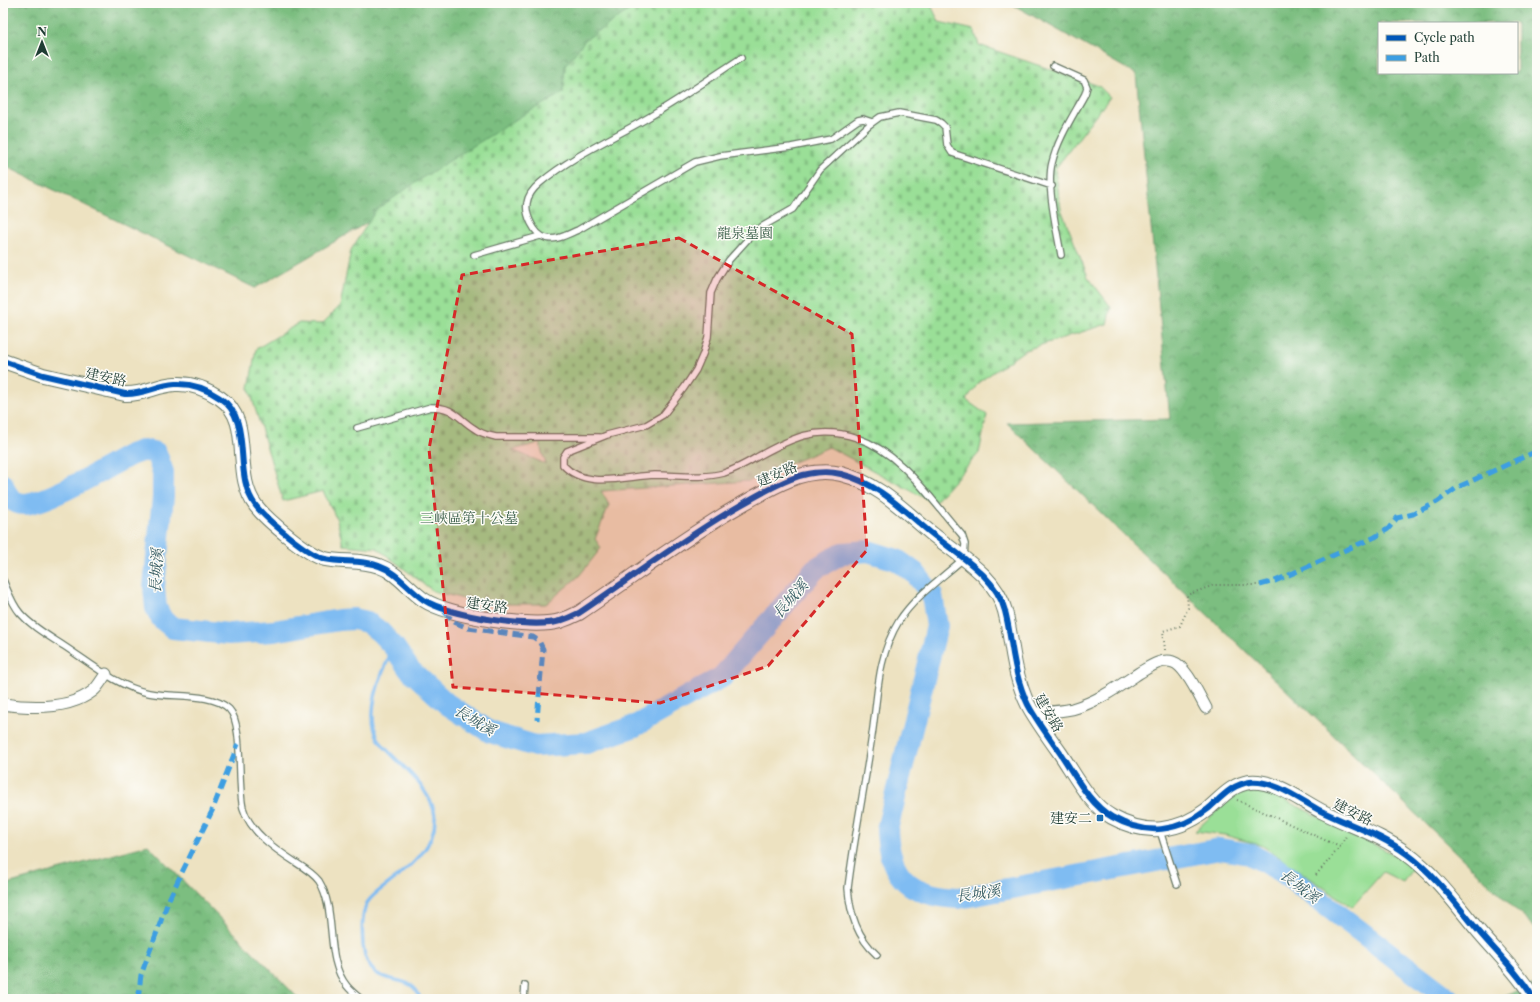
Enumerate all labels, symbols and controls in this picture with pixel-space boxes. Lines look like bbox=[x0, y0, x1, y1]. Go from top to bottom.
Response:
north arrow bbox=[22, 22, 62, 62]
legend bbox=[1378, 22, 1518, 74]
text: N bbox=[37, 25, 47, 39]
text: Cycle path bbox=[1414, 30, 1475, 45]
text: Path bbox=[1414, 50, 1440, 65]
park label: 龍泉墓園 bbox=[717, 224, 773, 242]
street label: 建安路 bbox=[84, 364, 128, 390]
street label: 建安路 bbox=[754, 458, 800, 490]
park label: 三峽區第十公墓 bbox=[420, 509, 518, 527]
water label: 長城溪 bbox=[145, 546, 167, 594]
water label: 長城溪 bbox=[768, 574, 813, 622]
street label: 建安路 bbox=[465, 593, 509, 617]
street label: 建安路 bbox=[1030, 690, 1068, 736]
water label: 長城溪 bbox=[451, 700, 501, 741]
street label: 建安路 bbox=[1330, 795, 1376, 829]
place label: 建安二 bbox=[1050, 809, 1092, 827]
marker: 建安二 bbox=[1095, 813, 1105, 823]
water label: 長城溪 bbox=[1276, 865, 1325, 908]
water label: 長城溪 bbox=[954, 880, 1004, 906]

